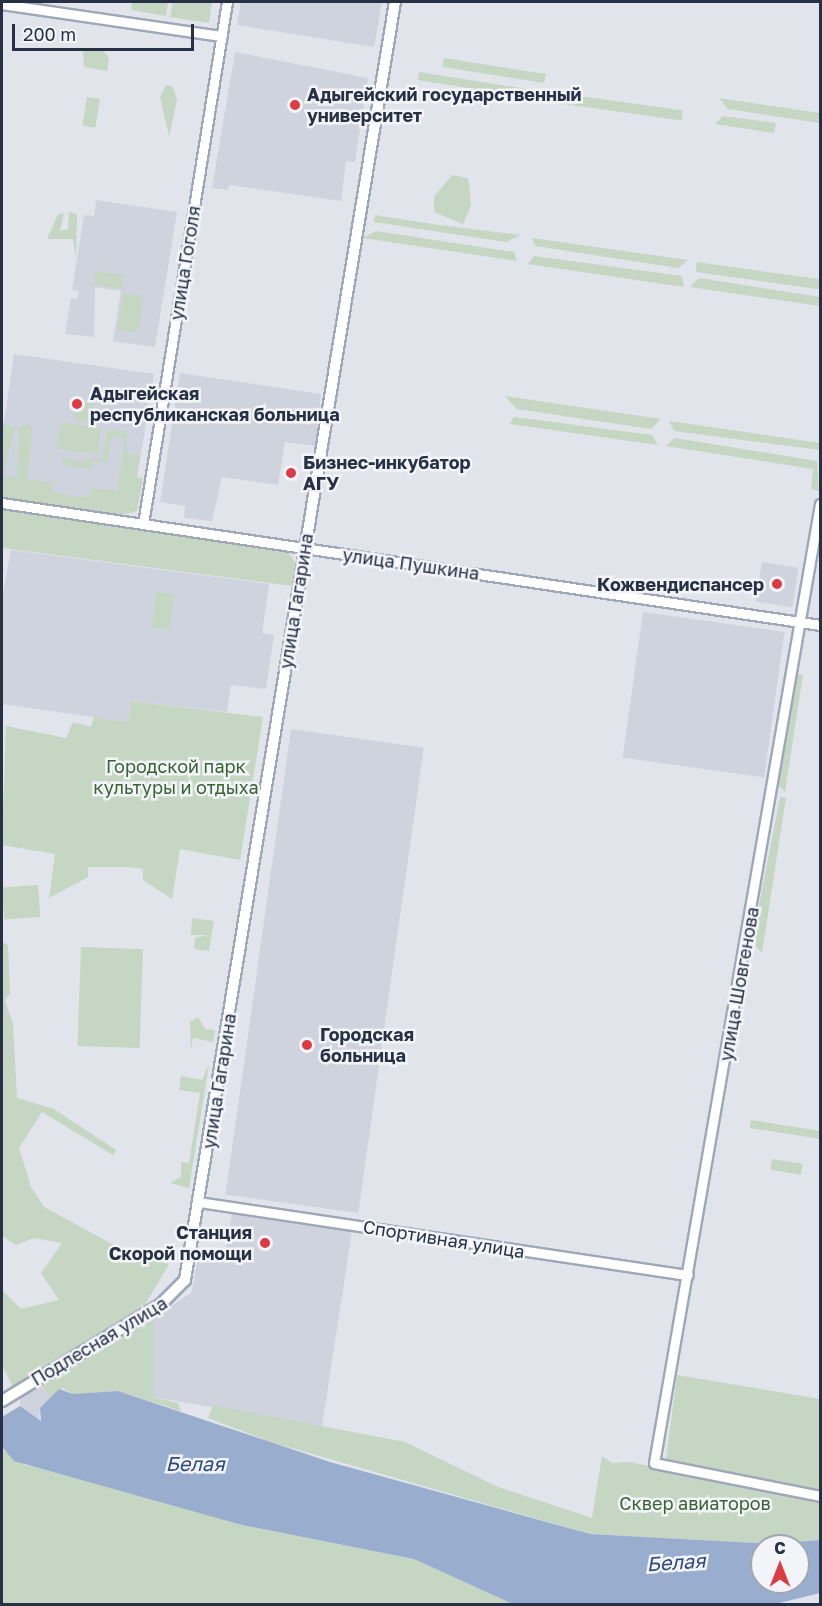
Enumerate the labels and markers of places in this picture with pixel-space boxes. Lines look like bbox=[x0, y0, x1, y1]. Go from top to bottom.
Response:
place label: Адыгейский государственный университет bbox=[307, 84, 582, 127]
marker: Адыгейский государственный университет bbox=[288, 98, 302, 112]
place label: Адыгейская республиканская больница bbox=[90, 383, 340, 426]
marker: Адыгейская республиканская больница bbox=[68, 395, 86, 413]
place label: Бизнес-инкубатор АГУ bbox=[303, 452, 471, 494]
marker: Бизнес-инкубатор АГУ bbox=[284, 466, 298, 480]
place label: Кожвендиспансер bbox=[597, 573, 764, 595]
marker: Кожвендиспансер bbox=[768, 575, 786, 593]
place label: Городская больница bbox=[320, 1024, 414, 1066]
marker: Городская больница bbox=[298, 1036, 316, 1054]
place label: Станция Скорой помощи bbox=[109, 1222, 252, 1264]
marker: Станция Скорой помощи bbox=[256, 1234, 274, 1252]

